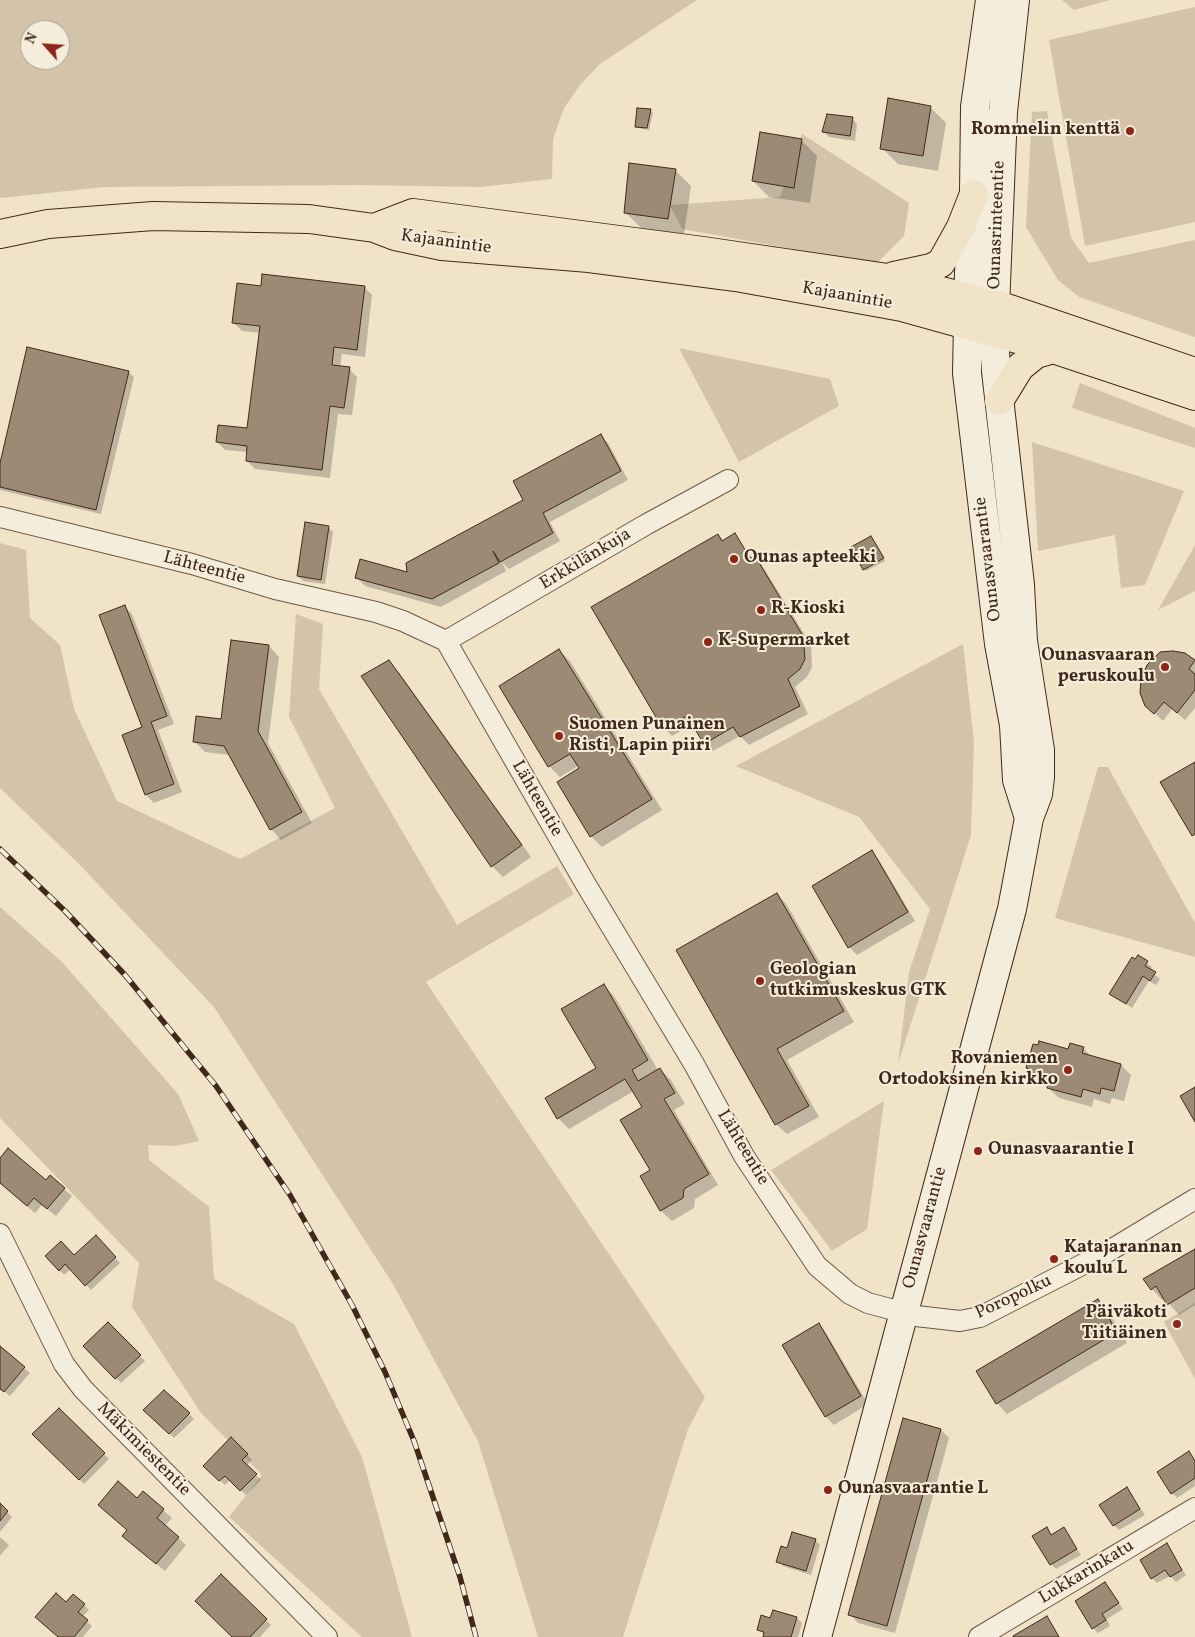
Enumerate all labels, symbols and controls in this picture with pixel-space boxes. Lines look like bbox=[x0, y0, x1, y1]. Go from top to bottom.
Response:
north arrow bbox=[20, 20, 70, 70]
text: N bbox=[21, 30, 43, 47]
place label: Rommelin kenttä bbox=[971, 120, 1120, 142]
marker: Rommelin kenttä bbox=[1124, 125, 1136, 137]
street label: Ounasrinteentie bbox=[985, 160, 1011, 290]
street label: Kajaanintie bbox=[399, 226, 493, 260]
street label: Kajaanintie bbox=[800, 278, 894, 316]
street label: Ounasvaarantie bbox=[971, 495, 1007, 623]
street label: Erkkilänkuja bbox=[537, 524, 635, 596]
street label: Lähteentie bbox=[161, 548, 247, 590]
place label: Ounas apteekki bbox=[744, 548, 876, 570]
marker: Ounas apteekki bbox=[728, 553, 740, 565]
place label: R-Kioski bbox=[771, 599, 845, 621]
marker: R-Kioski bbox=[755, 604, 767, 616]
place label: K-Supermarket bbox=[718, 631, 850, 653]
marker: K-Supermarket bbox=[702, 636, 714, 648]
place label: Ounasvaaran peruskoulu bbox=[1041, 646, 1155, 689]
marker: Ounasvaaran peruskoulu bbox=[1159, 661, 1171, 673]
place label: Suomen Punainen Risti, Lapin piiri bbox=[569, 715, 725, 758]
marker: Suomen Punainen Risti, Lapin piiri bbox=[553, 730, 565, 742]
street label: Lähteentie bbox=[506, 757, 566, 841]
place label: Geologian tutkimuskeskus GTK bbox=[770, 960, 947, 1002]
marker: Geologian tutkimuskeskus GTK bbox=[754, 975, 766, 987]
place label: Rovaniemen Ortodoksinen kirkko bbox=[879, 1049, 1058, 1092]
marker: Rovaniemen Ortodoksinen kirkko bbox=[1062, 1064, 1074, 1076]
street label: Lähteentie bbox=[711, 1106, 773, 1190]
place label: Ounasvaarantie I bbox=[988, 1140, 1134, 1162]
marker: Ounasvaarantie I bbox=[972, 1145, 984, 1157]
street label: Ounasvaarantie bbox=[899, 1165, 953, 1291]
place label: Katajarannan koulu L bbox=[1064, 1238, 1182, 1280]
marker: Katajarannan koulu L bbox=[1048, 1253, 1060, 1265]
street label: Poropolku bbox=[972, 1271, 1056, 1325]
place label: Päiväkoti Tiitiäinen bbox=[1081, 1303, 1167, 1346]
marker: Päiväkoti Tiitiäinen bbox=[1171, 1318, 1183, 1330]
street label: Mäkimiestentie bbox=[91, 1398, 195, 1502]
place label: Ounasvaarantie L bbox=[838, 1479, 988, 1501]
marker: Ounasvaarantie L bbox=[822, 1484, 834, 1496]
street label: Lukkarinkatu bbox=[1035, 1536, 1139, 1610]

